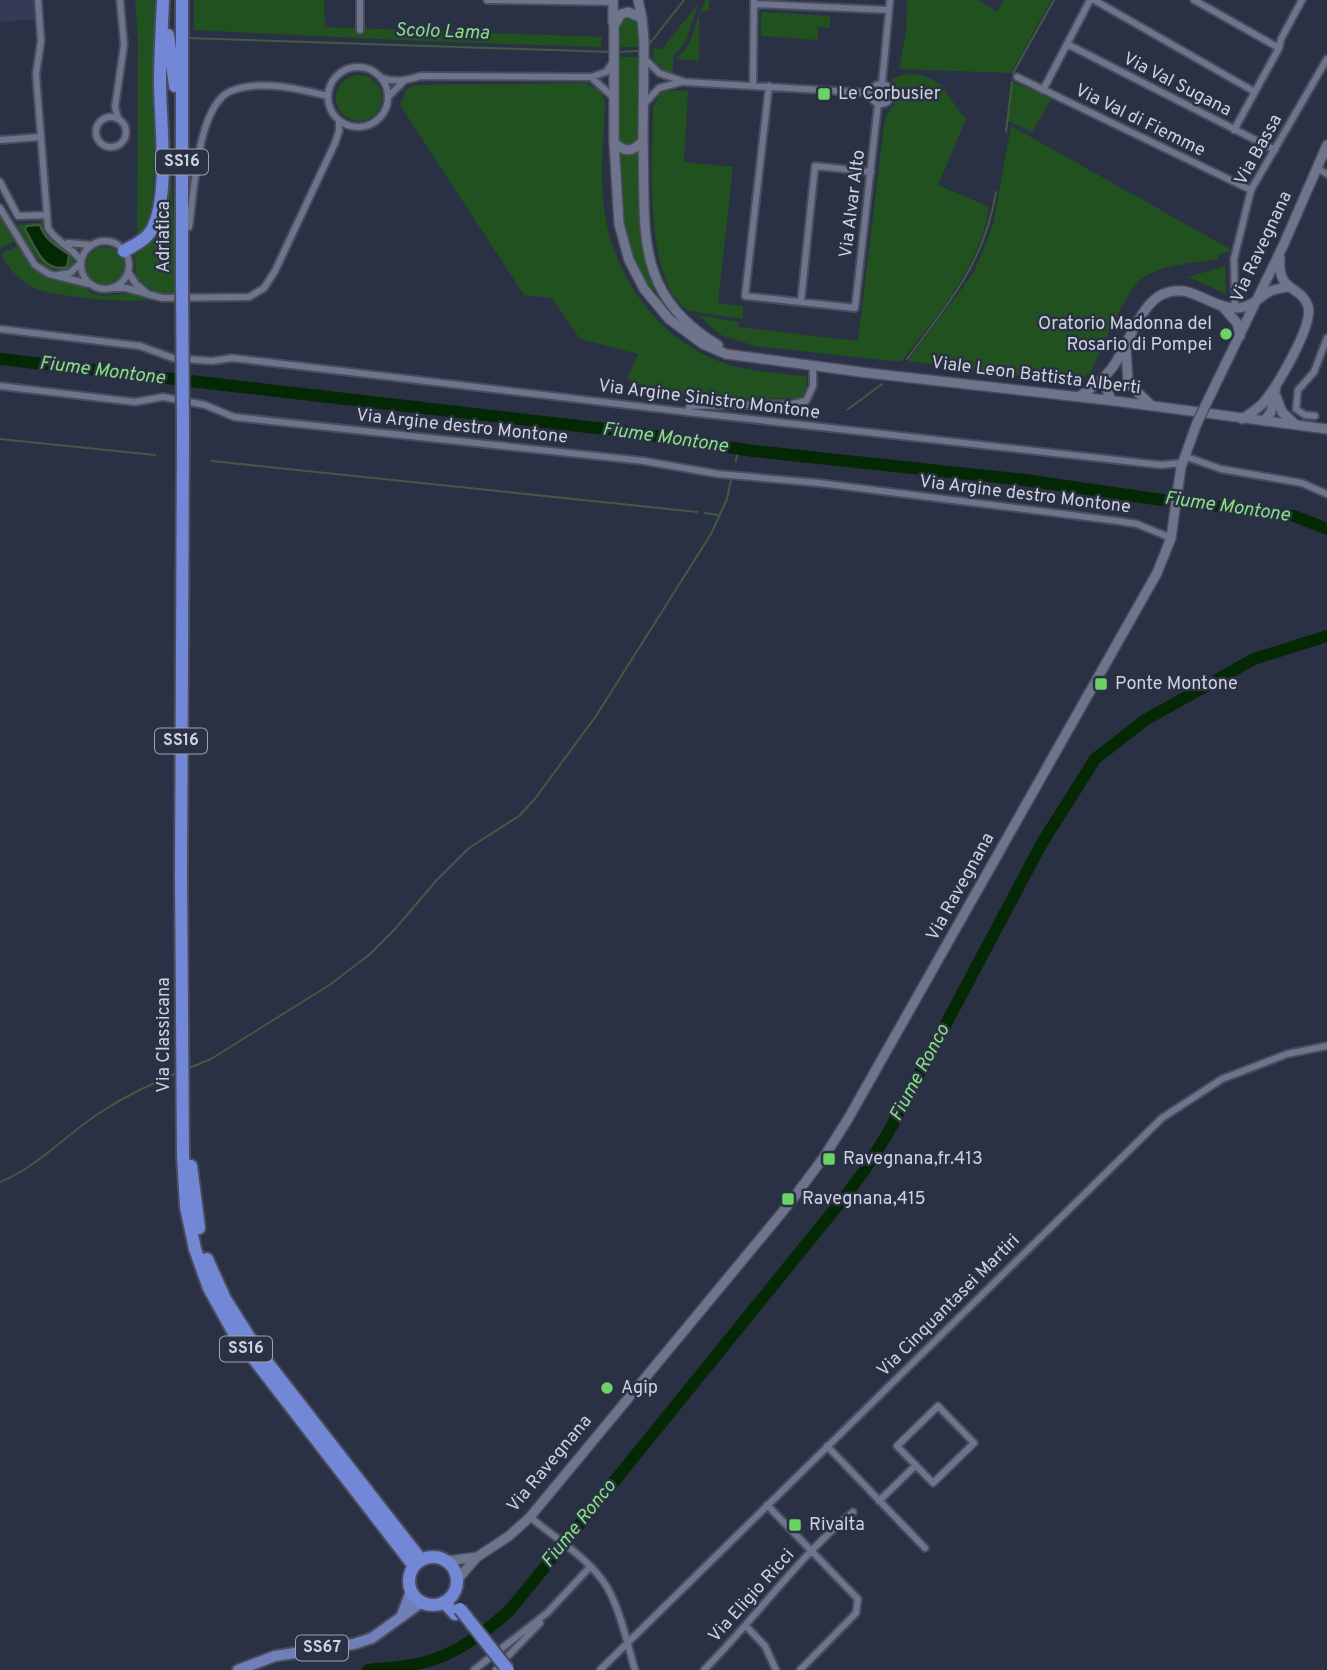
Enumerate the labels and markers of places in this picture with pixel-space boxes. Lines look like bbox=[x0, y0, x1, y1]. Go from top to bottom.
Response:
place label: Le Corbusier bbox=[838, 83, 941, 106]
marker: Le Corbusier bbox=[816, 86, 832, 102]
place label: Oratorio Madonna del Rosario di Pompei bbox=[1038, 313, 1212, 357]
marker: Oratorio Madonna del Rosario di Pompei bbox=[1218, 326, 1234, 342]
place label: Ponte Montone bbox=[1115, 673, 1238, 696]
marker: Ponte Montone bbox=[1093, 676, 1109, 692]
place label: Ravegnana,fr.413 bbox=[843, 1148, 983, 1171]
marker: Ravegnana,fr.413 bbox=[821, 1151, 837, 1167]
place label: Ravegnana,415 bbox=[802, 1188, 926, 1211]
marker: Ravegnana,415 bbox=[780, 1191, 796, 1207]
place label: Agip bbox=[621, 1377, 658, 1400]
marker: Agip bbox=[599, 1380, 615, 1396]
place label: Rivalta bbox=[809, 1514, 865, 1537]
marker: Rivalta bbox=[787, 1517, 803, 1533]

